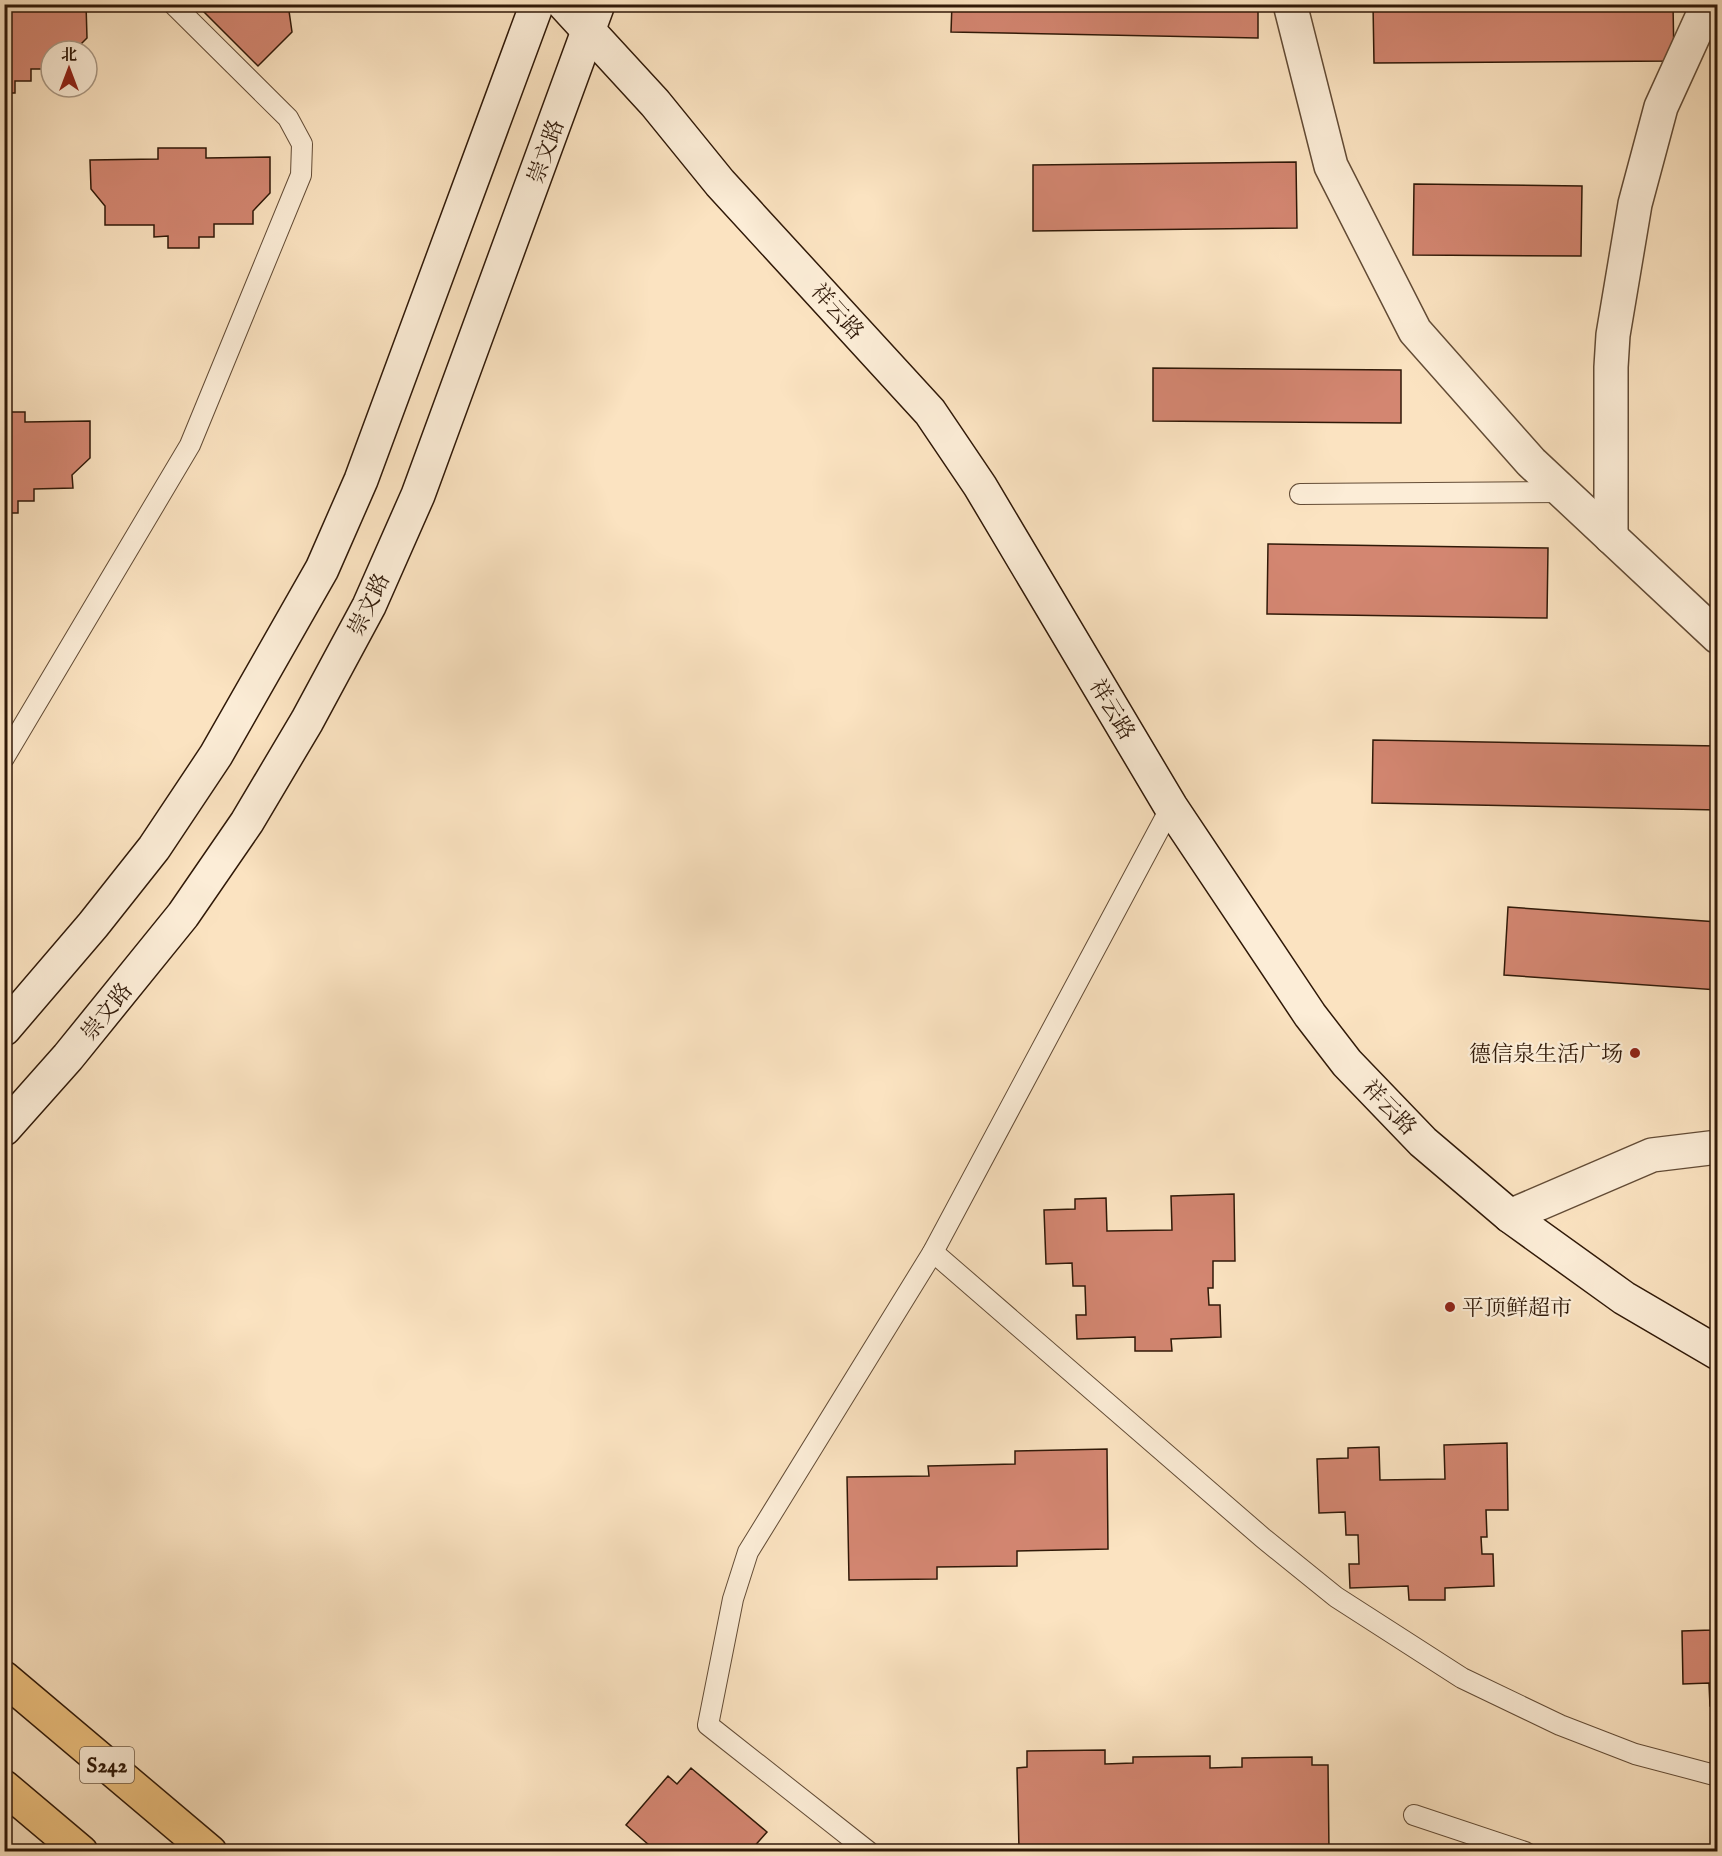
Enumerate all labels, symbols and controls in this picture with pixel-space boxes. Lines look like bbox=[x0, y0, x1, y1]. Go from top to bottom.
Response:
north arrow bbox=[39, 39, 99, 99]
text: 北 bbox=[61, 46, 77, 66]
street label: 崇文路 bbox=[522, 116, 571, 187]
street label: 祥云路 bbox=[804, 278, 869, 346]
street label: 崇文路 bbox=[343, 569, 397, 641]
street label: 祥云路 bbox=[1082, 675, 1140, 746]
street label: 崇文路 bbox=[76, 978, 139, 1047]
place label: 德信泉生活广场 bbox=[1469, 1041, 1623, 1069]
marker: 德信泉生活广场 bbox=[1628, 1046, 1642, 1060]
street label: 祥云路 bbox=[1356, 1075, 1422, 1142]
place label: 平顶鲜超市 bbox=[1462, 1295, 1572, 1323]
marker: 平顶鲜超市 bbox=[1443, 1300, 1457, 1314]
road number: S242 bbox=[80, 1747, 134, 1783]

